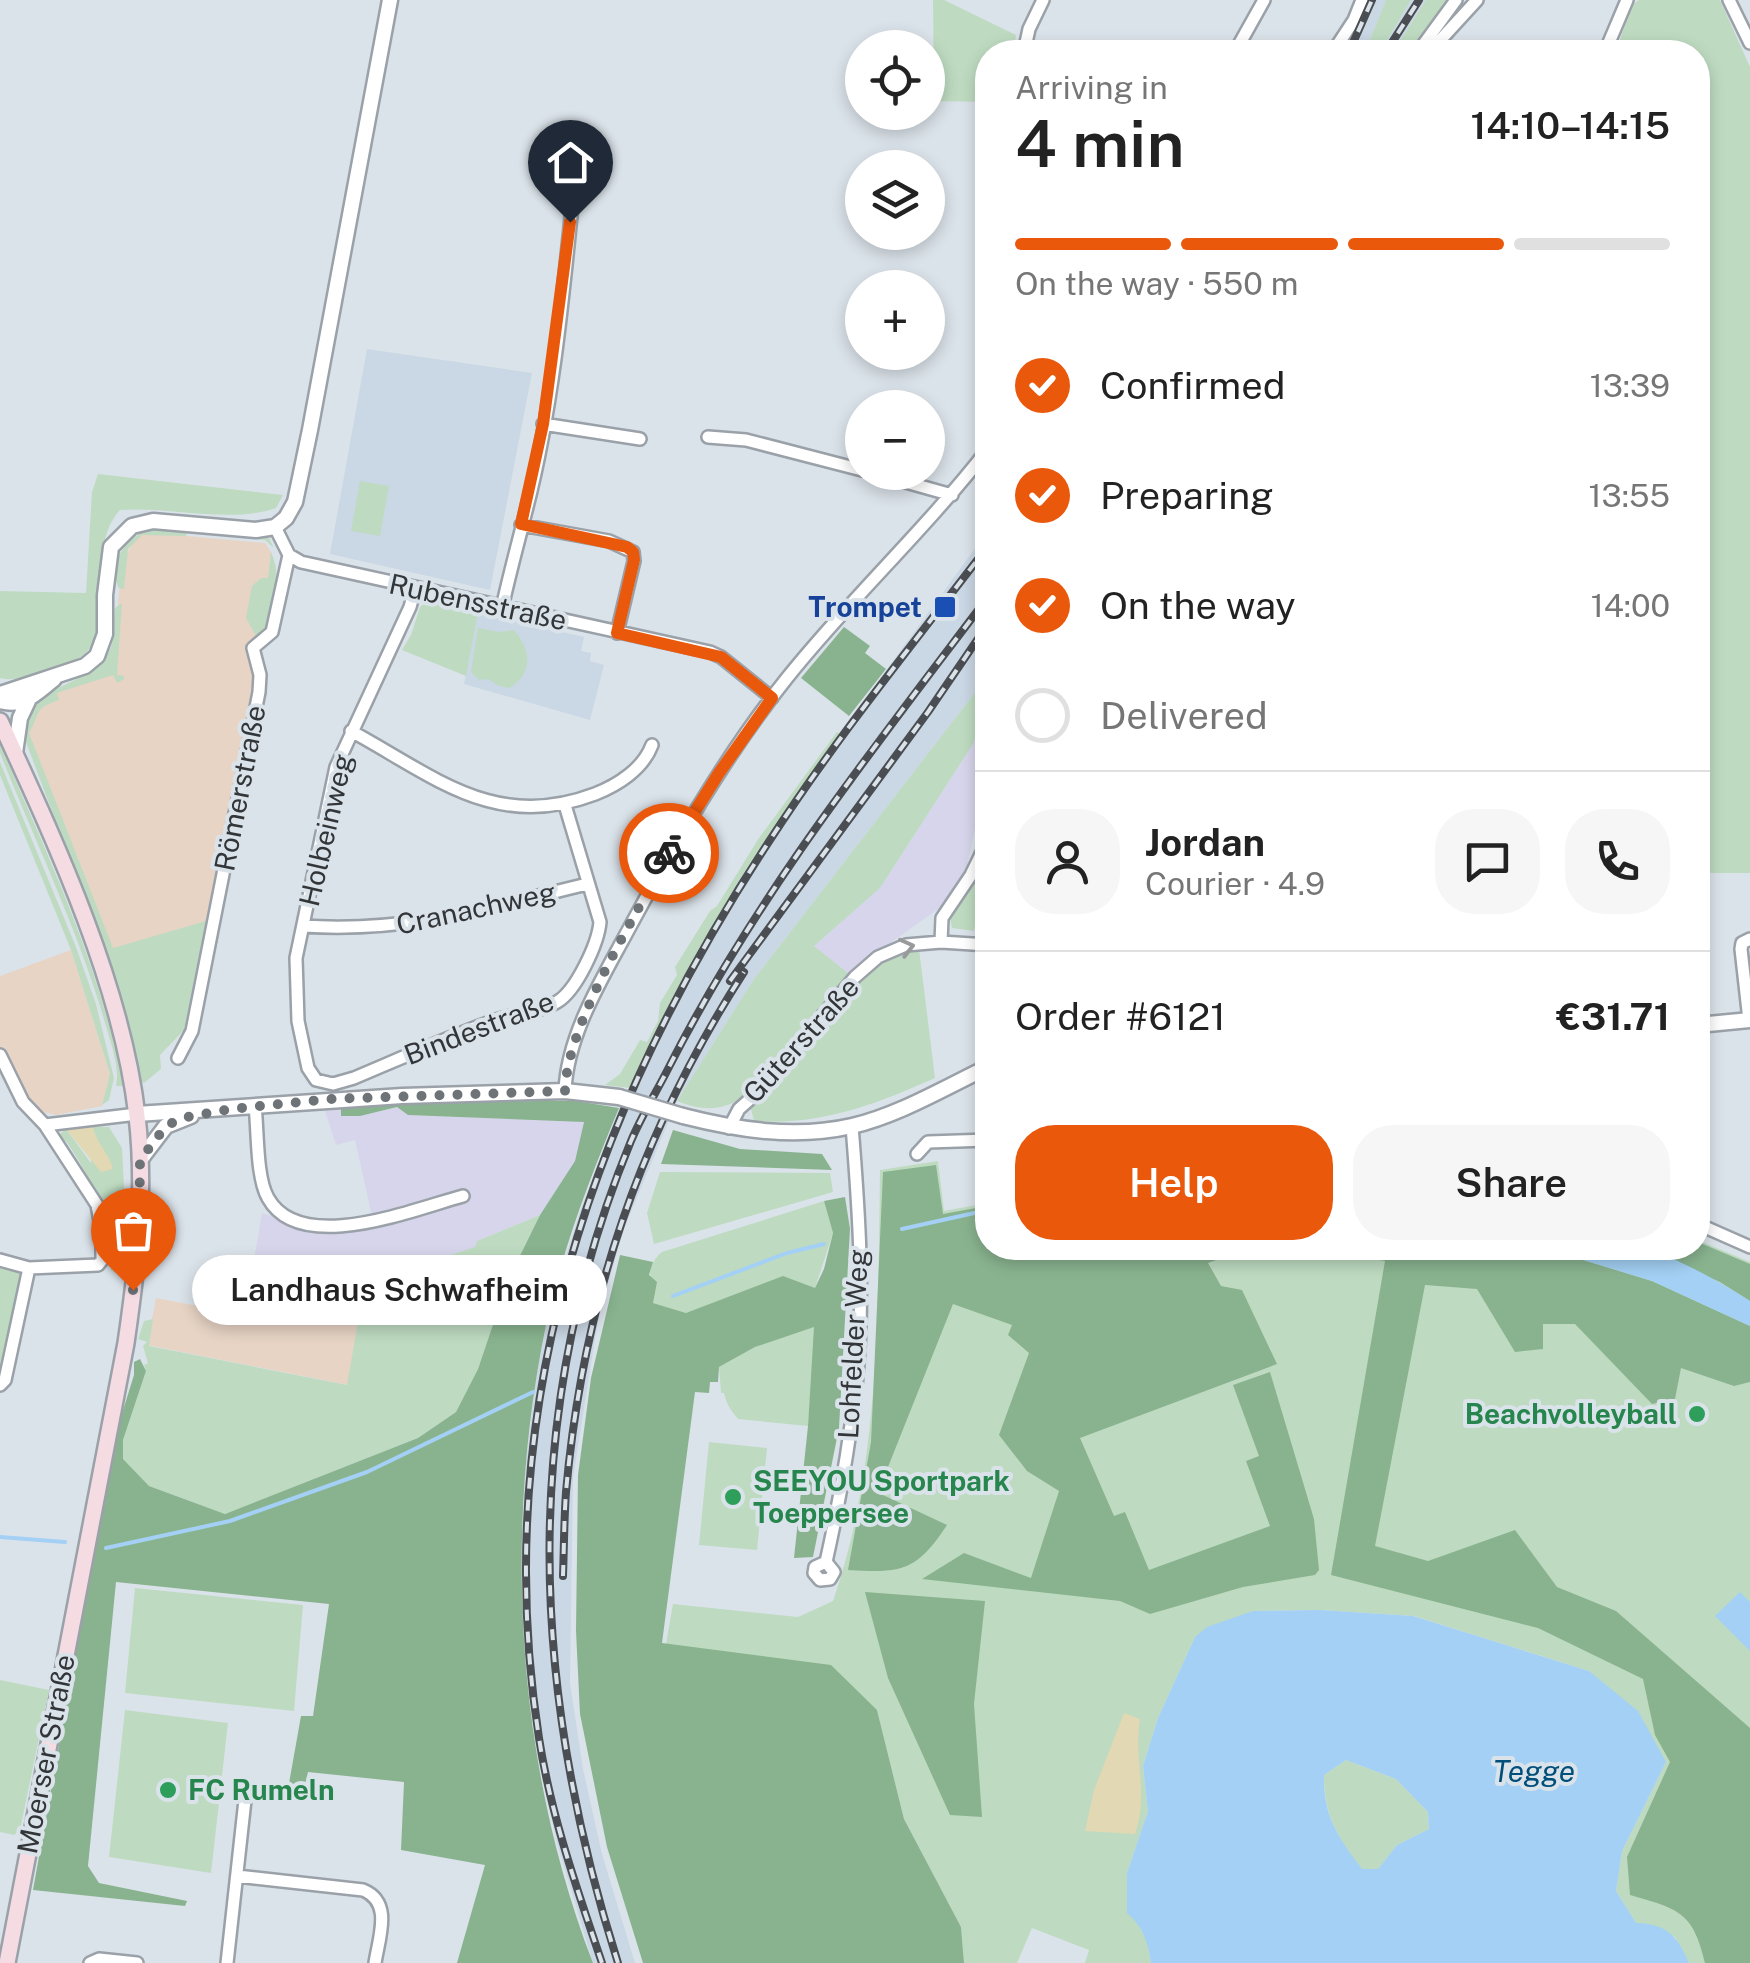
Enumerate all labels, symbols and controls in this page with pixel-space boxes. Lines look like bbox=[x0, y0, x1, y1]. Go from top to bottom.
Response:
map controls bbox=[845, 30, 945, 490]
button: locate bbox=[845, 30, 945, 130]
text: Arriving in bbox=[1015, 69, 1168, 106]
text: 14:10–14:15 bbox=[1470, 103, 1670, 148]
text: 4 min bbox=[1015, 105, 1184, 182]
pin bbox=[528, 120, 613, 223]
icon: home bbox=[543, 135, 598, 190]
button: layers bbox=[845, 150, 945, 250]
text: On the way · 550 m bbox=[1015, 265, 1298, 302]
button: + bbox=[845, 270, 945, 370]
icon: check bbox=[1015, 358, 1070, 413]
text: Confirmed bbox=[1100, 363, 1285, 408]
text: 13:39 bbox=[1590, 367, 1670, 404]
button: − bbox=[845, 390, 945, 490]
icon: check bbox=[1015, 468, 1070, 523]
text: Preparing bbox=[1100, 473, 1274, 518]
text: 13:55 bbox=[1589, 477, 1670, 514]
street label: Rubensstraße bbox=[386, 567, 570, 636]
icon: check bbox=[1015, 578, 1070, 633]
text: On the way bbox=[1100, 583, 1296, 628]
text: 14:00 bbox=[1591, 587, 1670, 624]
place label: Trompet bbox=[808, 590, 922, 623]
marker: Trompet bbox=[932, 594, 958, 620]
text: Delivered bbox=[1100, 693, 1268, 738]
street label: Römerstraße bbox=[207, 702, 272, 874]
street label: Holbeinweg bbox=[292, 750, 359, 909]
courier bbox=[619, 803, 719, 903]
button: person bbox=[1015, 809, 1120, 914]
button: chat bbox=[1435, 809, 1540, 914]
button: phone bbox=[1565, 809, 1670, 914]
text: Jordan bbox=[1145, 820, 1265, 865]
icon: bike bbox=[642, 826, 697, 881]
text: Courier · 4.9 bbox=[1145, 865, 1325, 902]
street label: Cranachweg bbox=[393, 875, 559, 941]
one-way arrow bbox=[897, 938, 915, 959]
street label: Güterstraße bbox=[736, 970, 865, 1109]
street label: Bindestraße bbox=[399, 984, 558, 1071]
text: Order #6121 bbox=[1015, 994, 1226, 1039]
text: €31.71 bbox=[1556, 994, 1670, 1039]
button: Help bbox=[1015, 1125, 1333, 1240]
button: Share bbox=[1353, 1125, 1670, 1240]
pin bbox=[91, 1188, 176, 1291]
icon: bag bbox=[106, 1203, 161, 1258]
street label: Lohfelder Weg bbox=[831, 1248, 874, 1440]
callout: Landhaus Schwafheim bbox=[193, 1255, 608, 1325]
text: Landhaus Schwafheim bbox=[230, 1271, 569, 1308]
place label: Beachvolleyball bbox=[1465, 1397, 1677, 1430]
marker: Beachvolleyball bbox=[1686, 1403, 1708, 1425]
place label: SEEYOU Sportpark Toeppersee bbox=[753, 1464, 1010, 1529]
marker: SEEYOU Sportpark Toeppersee bbox=[722, 1486, 744, 1508]
street label: Moerser Straße bbox=[10, 1651, 81, 1856]
water label: Tegge bbox=[1493, 1753, 1575, 1789]
place label: FC Rumeln bbox=[188, 1773, 335, 1806]
marker: FC Rumeln bbox=[157, 1779, 179, 1801]

